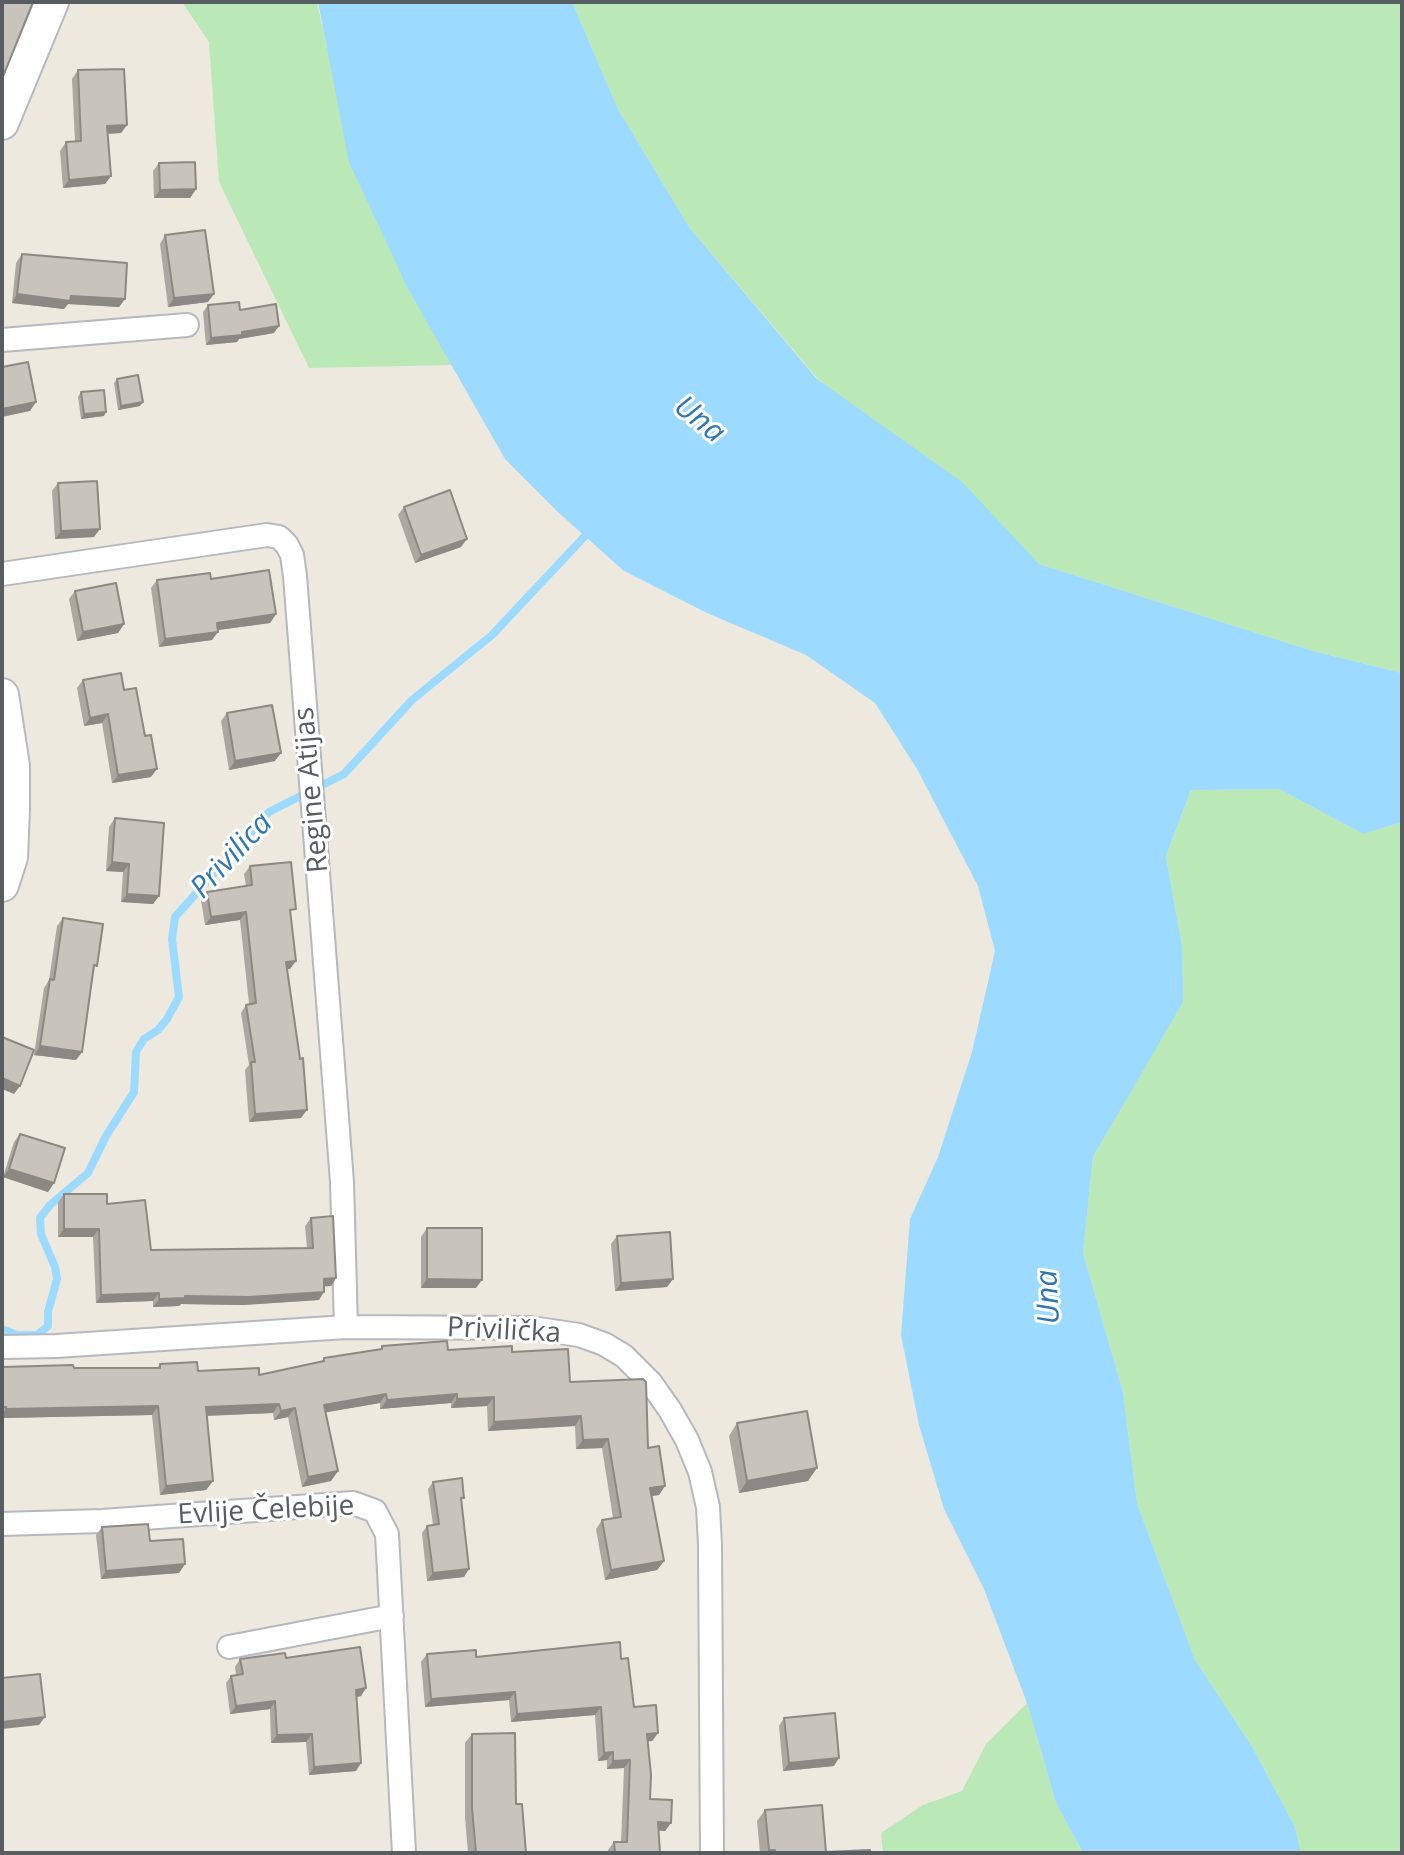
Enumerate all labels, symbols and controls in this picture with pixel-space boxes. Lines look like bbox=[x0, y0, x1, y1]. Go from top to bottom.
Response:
water label: Una bbox=[666, 389, 732, 451]
street label: Regine Atijas bbox=[288, 706, 336, 874]
water label: Privilica bbox=[184, 806, 280, 906]
water label: Una bbox=[1030, 1269, 1068, 1325]
street label: Privilička bbox=[446, 1311, 562, 1351]
street label: Evlije Čelebije bbox=[177, 1490, 355, 1532]

